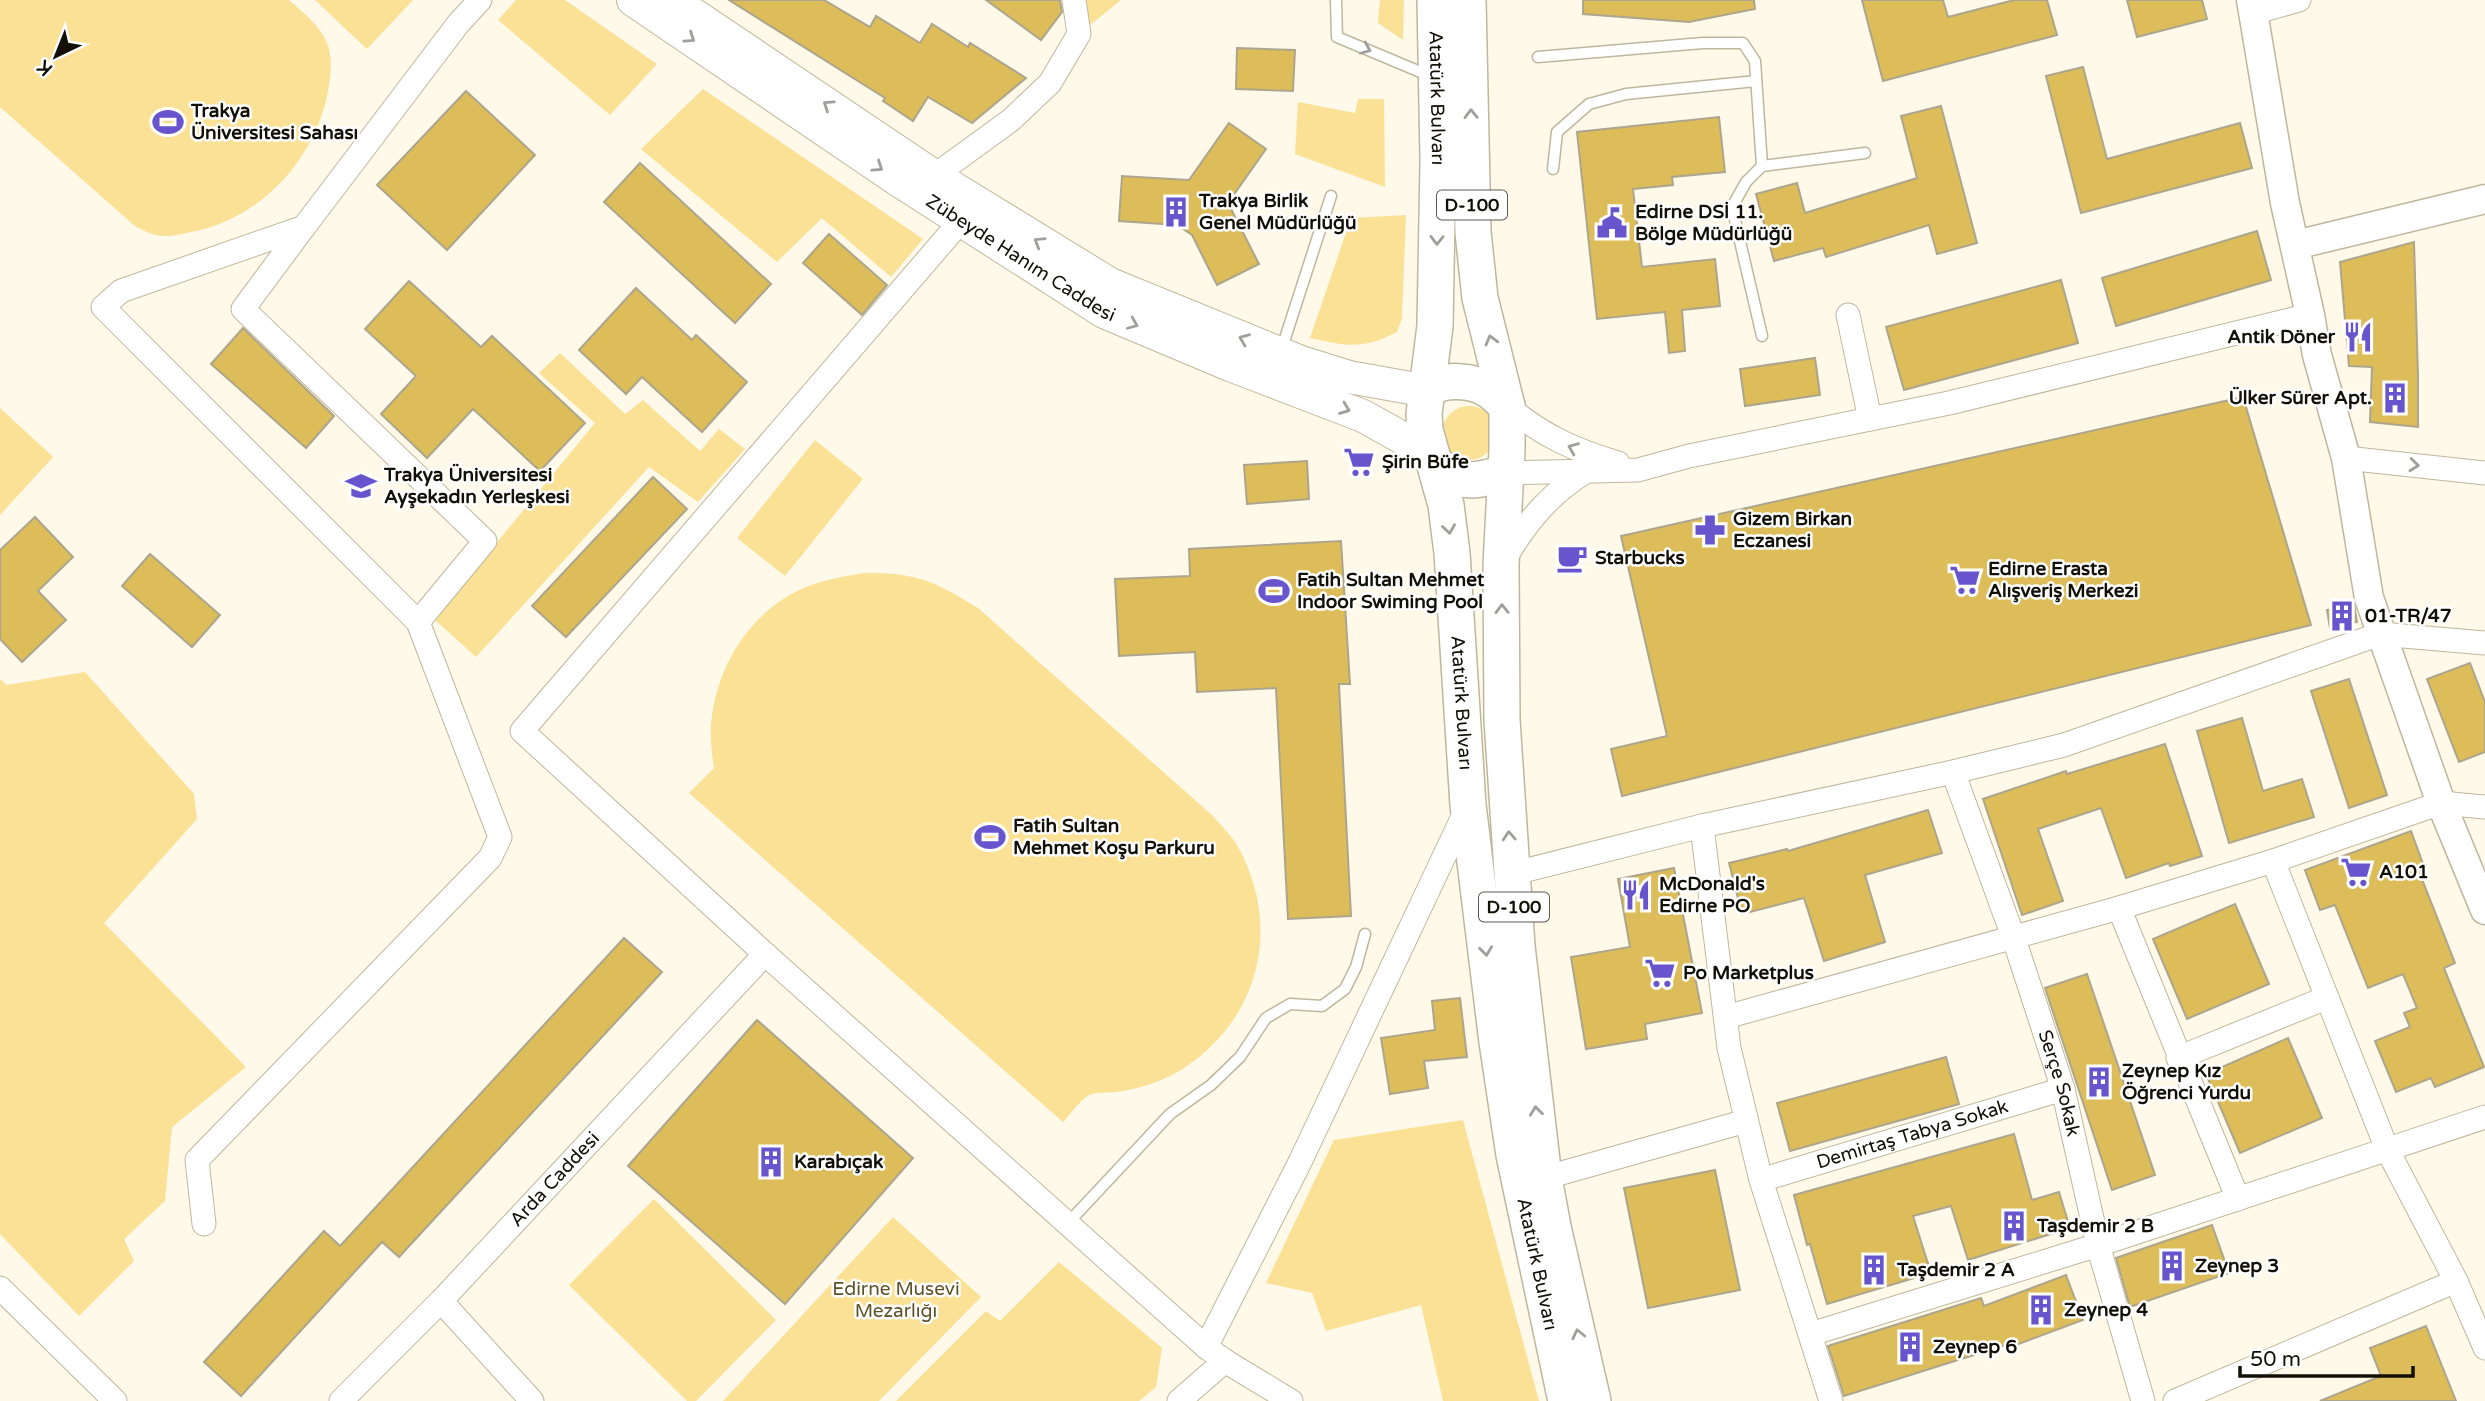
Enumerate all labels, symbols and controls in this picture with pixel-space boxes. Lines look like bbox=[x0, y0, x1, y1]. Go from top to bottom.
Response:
north arrow bbox=[21, 21, 91, 91]
one-way arrow bbox=[682, 30, 695, 43]
street label: Atatürk Bulvarı bbox=[1425, 30, 1449, 166]
one-way arrow bbox=[1359, 41, 1372, 55]
text: K bbox=[33, 55, 57, 80]
place label: Trakya Üniversitesi Sahası bbox=[190, 100, 358, 144]
one-way arrow bbox=[823, 101, 836, 113]
sports icon: Trakya Üniversitesi Sahası bbox=[151, 105, 185, 139]
one-way arrow bbox=[1463, 108, 1478, 119]
one-way arrow bbox=[870, 159, 883, 171]
street label: Zübeyde Hanım Caddesi bbox=[922, 190, 1119, 326]
place label: Trakya Birlik Genel Müdürlüğü bbox=[1198, 190, 1357, 235]
road number: D-100 bbox=[1437, 190, 1507, 220]
building icon: Trakya Birlik Genel Müdürlüğü bbox=[1159, 195, 1193, 229]
place label: Edirne DSİ 11. Bölge Müdürlüğü bbox=[1635, 201, 1792, 246]
public building icon: Edirne DSİ 11. Bölge Müdürlüğü bbox=[1595, 206, 1629, 240]
one-way arrow bbox=[1429, 235, 1445, 245]
one-way arrow bbox=[1034, 237, 1047, 250]
one-way arrow bbox=[1127, 316, 1139, 330]
restaurant icon: Antik Döner bbox=[2341, 320, 2375, 354]
place label: Antik Döner bbox=[2227, 326, 2336, 348]
one-way arrow bbox=[1239, 334, 1251, 348]
one-way arrow bbox=[1484, 334, 1499, 346]
building icon: Ülker Sürer Apt. bbox=[2378, 381, 2412, 415]
place label: Ülker Sürer Apt. bbox=[2229, 386, 2372, 410]
one-way arrow bbox=[1338, 401, 1350, 415]
one-way arrow bbox=[1568, 443, 1580, 457]
supermarket icon: Şirin Büfe bbox=[1342, 445, 1376, 479]
place label: Şirin Büfe bbox=[1382, 451, 1469, 474]
one-way arrow bbox=[2409, 457, 2420, 472]
place label: Trakya Üniversitesi Ayşekadın Yerleşkesi bbox=[383, 463, 570, 509]
school or university icon: Trakya Üniversitesi Ayşekadın Yerleşkesi bbox=[344, 469, 378, 503]
place label: Gizem Birkan Eczanesi bbox=[1733, 508, 1852, 552]
pharmacy icon: Gizem Birkan Eczanesi bbox=[1693, 513, 1727, 547]
one-way arrow bbox=[1441, 523, 1456, 535]
cafe icon: Starbucks bbox=[1555, 541, 1589, 575]
place label: Starbucks bbox=[1595, 547, 1685, 569]
place label: Edirne Erasta Alışveriş Merkezi bbox=[1988, 558, 2139, 603]
supermarket icon: Edirne Erasta Alışveriş Merkezi bbox=[1948, 563, 1982, 597]
place label: Fatih Sultan Mehmet Indoor Swiming Pool bbox=[1297, 569, 1485, 614]
sports icon: Fatih Sultan Mehmet Indoor Swiming Pool bbox=[1257, 574, 1291, 608]
building icon: 01-TR/47 bbox=[2325, 599, 2359, 633]
one-way arrow bbox=[1494, 603, 1510, 613]
place label: 01-TR/47 bbox=[2365, 605, 2452, 627]
street label: Atatürk Bulvarı bbox=[1446, 635, 1477, 771]
place label: Fatih Sultan Mehmet Koşu Parkuru bbox=[1013, 815, 1215, 860]
sports icon: Fatih Sultan Mehmet Koşu Parkuru bbox=[973, 820, 1007, 854]
one-way arrow bbox=[1502, 830, 1517, 841]
supermarket icon: A101 bbox=[2339, 855, 2373, 889]
place label: A101 bbox=[2379, 861, 2429, 883]
place label: McDonald's Edirne PO bbox=[1659, 873, 1765, 917]
restaurant icon: McDonald's Edirne PO bbox=[1619, 878, 1653, 912]
road number: D-100 bbox=[1479, 893, 1549, 922]
one-way arrow bbox=[1478, 945, 1493, 957]
supermarket icon: Po Marketplus bbox=[1643, 956, 1677, 990]
place label: Po Marketplus bbox=[1683, 962, 1814, 985]
street label: Serçe Sokak bbox=[2033, 1027, 2084, 1139]
place label: Zeynep Kız Öğrenci Yurdu bbox=[2122, 1060, 2251, 1105]
building icon: Zeynep Kız Öğrenci Yurdu bbox=[2082, 1065, 2116, 1099]
street label: Demirtaş Tabya Sokak bbox=[1814, 1095, 2011, 1174]
one-way arrow bbox=[1528, 1105, 1543, 1117]
street label: Arda Caddesi bbox=[505, 1127, 604, 1231]
building icon: Karabıçak bbox=[754, 1145, 788, 1179]
place label: Karabıçak bbox=[794, 1151, 884, 1174]
street label: Atatürk Bulvarı bbox=[1512, 1196, 1562, 1332]
building icon: Taşdemir 2 B bbox=[1997, 1209, 2031, 1243]
place label: Taşdemir 2 B bbox=[2036, 1215, 2154, 1238]
building icon: Zeynep 3 bbox=[2155, 1249, 2189, 1283]
building icon: Taşdemir 2 A bbox=[1857, 1253, 1891, 1287]
place label: Zeynep 3 bbox=[2195, 1255, 2279, 1278]
place label: Taşdemir 2 A bbox=[1896, 1259, 2015, 1282]
park label: Edirne Musevi Mezarlığı bbox=[832, 1278, 960, 1322]
building icon: Zeynep 4 bbox=[2024, 1293, 2058, 1327]
place label: Zeynep 4 bbox=[2064, 1299, 2148, 1322]
one-way arrow bbox=[1571, 1329, 1586, 1341]
building icon: Zeynep 6 bbox=[1893, 1330, 1927, 1364]
scale bar bbox=[2240, 1334, 2413, 1378]
place label: Zeynep 6 bbox=[1933, 1336, 2017, 1359]
text: 50 m bbox=[2250, 1347, 2301, 1372]

